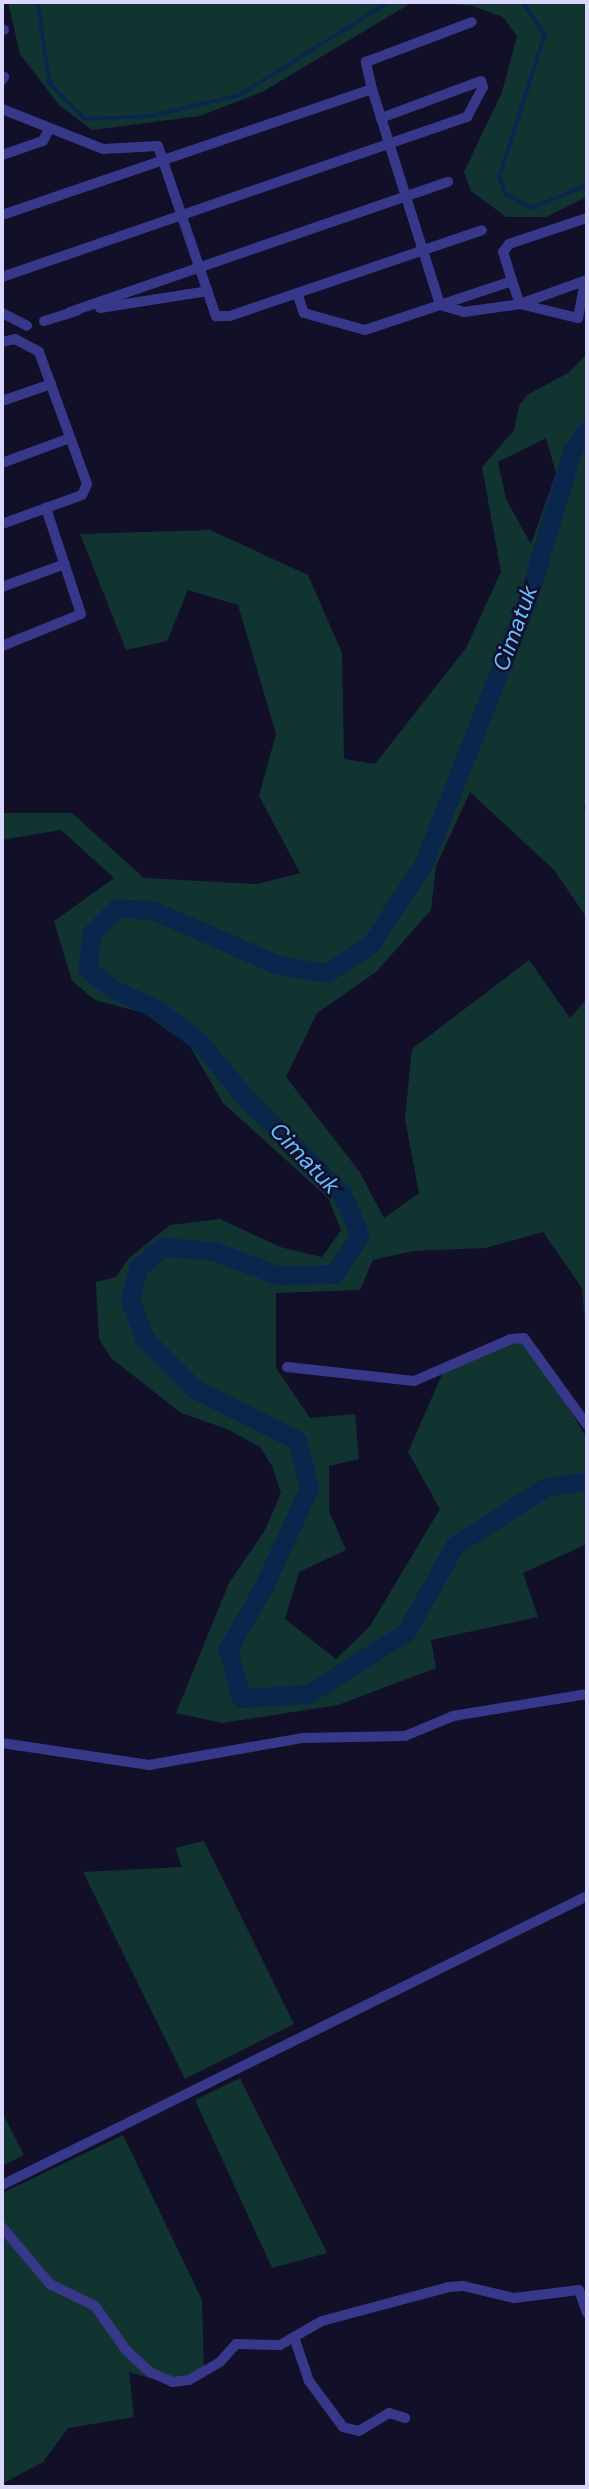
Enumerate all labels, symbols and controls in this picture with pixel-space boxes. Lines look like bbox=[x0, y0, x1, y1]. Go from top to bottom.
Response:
water label: Cimatuk bbox=[487, 581, 543, 675]
water label: Cimatuk bbox=[264, 1116, 346, 1200]

